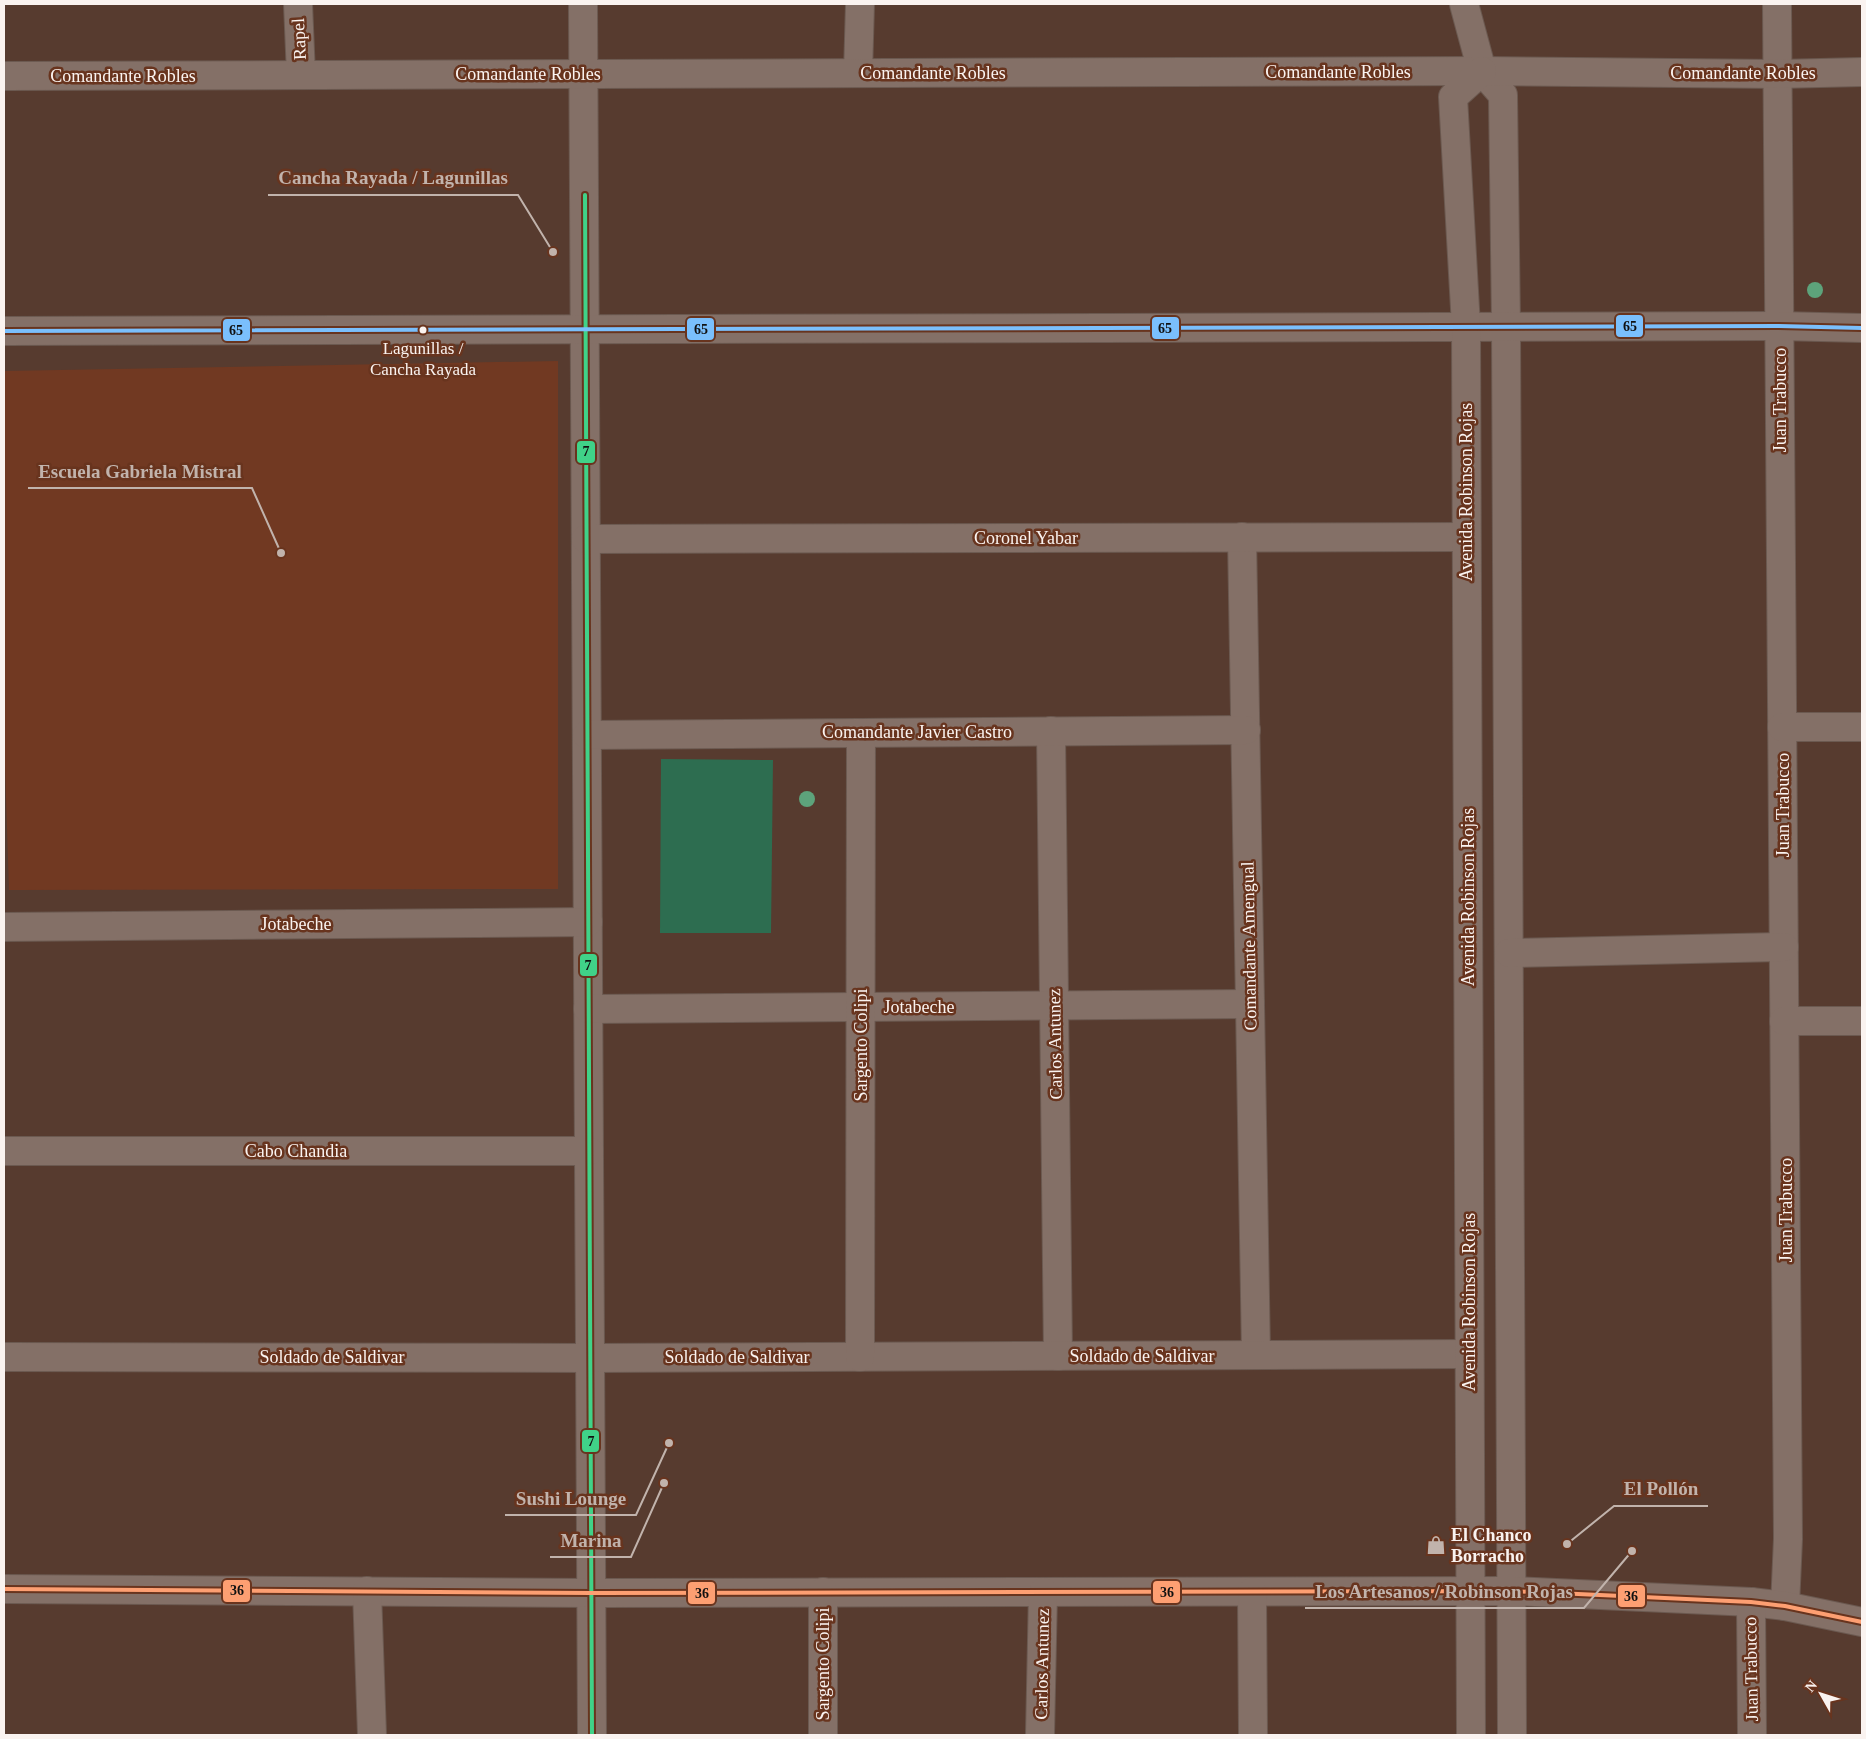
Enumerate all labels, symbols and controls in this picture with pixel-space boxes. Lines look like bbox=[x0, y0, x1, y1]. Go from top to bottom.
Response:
street label: Rapel bbox=[288, 18, 310, 60]
street label: Comandante Robles bbox=[1265, 62, 1411, 82]
street label: Comandante Robles bbox=[860, 63, 1006, 83]
street label: Comandante Robles bbox=[1670, 63, 1816, 83]
street label: Comandante Robles bbox=[455, 64, 601, 84]
street label: Comandante Robles bbox=[50, 66, 196, 86]
callout: Cancha Rayada / Lagunillas bbox=[268, 161, 518, 195]
text: Cancha Rayada / Lagunillas bbox=[278, 167, 508, 188]
line badge: 65 bbox=[1615, 314, 1644, 338]
line badge: 65 bbox=[1151, 316, 1180, 340]
line badge: 65 bbox=[686, 317, 715, 341]
line badge: 65 bbox=[222, 318, 251, 342]
text: 65 bbox=[1623, 319, 1637, 334]
text: 65 bbox=[1158, 321, 1172, 336]
text: 65 bbox=[694, 322, 708, 337]
text: 65 bbox=[229, 323, 243, 338]
marker: Lagunillas / Cancha Rayada bbox=[418, 325, 428, 335]
place label: Lagunillas / Cancha Rayada bbox=[370, 339, 477, 379]
street label: Juan Trabucco bbox=[1770, 348, 1790, 452]
street label: Avenida Robinson Rojas bbox=[1456, 403, 1476, 581]
line badge: 7 bbox=[576, 440, 596, 464]
text: 7 bbox=[583, 444, 590, 459]
callout: Escuela Gabriela Mistral bbox=[28, 454, 252, 488]
text: Escuela Gabriela Mistral bbox=[38, 461, 242, 482]
street label: Coronel Yabar bbox=[974, 528, 1078, 548]
street label: Comandante Javier Castro bbox=[822, 722, 1012, 742]
street label: Juan Trabucco bbox=[1773, 753, 1793, 857]
street label: Avenida Robinson Rojas bbox=[1458, 808, 1478, 986]
street label: Comandante Amengual bbox=[1238, 861, 1260, 1031]
street label: Jotabeche bbox=[261, 914, 331, 934]
line badge: 7 bbox=[579, 953, 598, 977]
text: 7 bbox=[585, 958, 592, 973]
street label: Sargento Colipi bbox=[851, 988, 871, 1102]
street label: Carlos Antunez bbox=[1044, 988, 1066, 1100]
street label: Jotabeche bbox=[884, 997, 954, 1017]
street label: Cabo Chandia bbox=[245, 1141, 347, 1161]
street label: Juan Trabucco bbox=[1776, 1158, 1796, 1262]
street label: Avenida Robinson Rojas bbox=[1459, 1213, 1479, 1391]
street label: Soldado de Saldivar bbox=[1070, 1346, 1214, 1366]
street label: Soldado de Saldivar bbox=[260, 1347, 404, 1367]
street label: Soldado de Saldivar bbox=[665, 1347, 809, 1367]
line badge: 7 bbox=[581, 1429, 600, 1453]
text: 7 bbox=[588, 1434, 595, 1449]
callout: El Pollón bbox=[1614, 1472, 1708, 1506]
text: El Pollón bbox=[1624, 1478, 1699, 1499]
callout: Sushi Lounge bbox=[505, 1481, 636, 1515]
text: Sushi Lounge bbox=[516, 1488, 626, 1509]
callout: Marina bbox=[550, 1523, 631, 1557]
place label: El Chanco Borracho bbox=[1451, 1525, 1532, 1566]
text: Marina bbox=[560, 1530, 622, 1551]
shop icon: El Chanco Borracho bbox=[1425, 1534, 1447, 1556]
callout: Los Artesanos / Robinson Rojas bbox=[1305, 1574, 1584, 1608]
line badge: 36 bbox=[222, 1579, 251, 1603]
line badge: 36 bbox=[1152, 1580, 1181, 1604]
line badge: 36 bbox=[687, 1581, 716, 1605]
text: Los Artesanos / Robinson Rojas bbox=[1315, 1581, 1573, 1602]
text: 36 bbox=[230, 1583, 244, 1598]
line badge: 36 bbox=[1617, 1584, 1646, 1608]
text: 36 bbox=[1160, 1585, 1174, 1600]
text: 36 bbox=[695, 1586, 709, 1601]
text: 36 bbox=[1624, 1589, 1638, 1604]
street label: Sargento Colipi bbox=[813, 1607, 833, 1721]
street label: Carlos Antunez bbox=[1031, 1608, 1053, 1720]
street label: Juan Trabucco bbox=[1740, 1617, 1762, 1721]
north arrow bbox=[1796, 1669, 1846, 1719]
text: N bbox=[1802, 1677, 1820, 1695]

